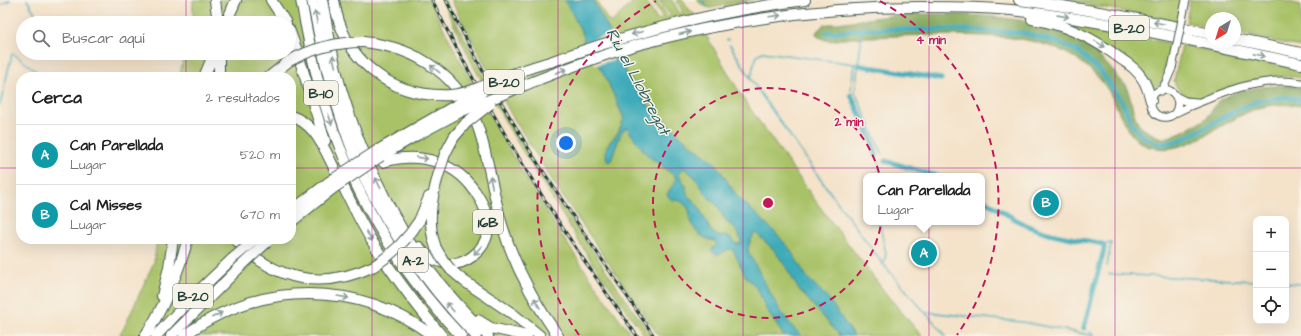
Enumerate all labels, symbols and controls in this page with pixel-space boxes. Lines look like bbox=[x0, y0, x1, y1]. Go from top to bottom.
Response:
one-way arrow bbox=[311, 11, 319, 24]
one-way arrow bbox=[768, 12, 781, 20]
one-way arrow bbox=[1056, 12, 1069, 20]
north arrow bbox=[1205, 12, 1241, 48]
search box bbox=[16, 16, 296, 60]
road number: B-20 bbox=[1109, 16, 1149, 40]
one-way arrow bbox=[1153, 19, 1166, 27]
water label: Riu el Llobregat bbox=[600, 24, 676, 140]
icon: search bbox=[30, 27, 52, 49]
text: Buscar aquí bbox=[62, 28, 144, 49]
one-way arrow bbox=[679, 28, 692, 36]
one-way arrow bbox=[630, 30, 643, 37]
text: 4 min bbox=[916, 32, 946, 49]
one-way arrow bbox=[1094, 41, 1106, 49]
one-way arrow bbox=[1253, 51, 1266, 59]
one-way arrow bbox=[330, 55, 338, 68]
one-way arrow bbox=[430, 64, 441, 73]
one-way arrow bbox=[555, 66, 567, 74]
road number: B-20 bbox=[484, 70, 524, 94]
road number: B-10 bbox=[304, 81, 338, 105]
text: Cerca bbox=[32, 86, 82, 110]
text: 2 resultados bbox=[206, 89, 280, 107]
one-way arrow bbox=[327, 113, 334, 126]
text: 2 min bbox=[834, 114, 863, 131]
your location bbox=[556, 133, 576, 153]
text: Can Parellada bbox=[70, 135, 163, 156]
text: A bbox=[41, 146, 49, 164]
text: 520 m bbox=[240, 146, 280, 164]
one-way arrow bbox=[415, 154, 428, 162]
text: Lugar bbox=[70, 156, 106, 174]
popup bbox=[863, 173, 985, 225]
one-way arrow bbox=[487, 176, 495, 189]
one-way arrow bbox=[374, 177, 381, 189]
text: Can Parellada bbox=[877, 180, 971, 201]
pin: B bbox=[1033, 188, 1059, 218]
text: Cal Misses bbox=[70, 195, 142, 216]
centre of rings bbox=[761, 196, 775, 210]
text: Lugar bbox=[877, 201, 914, 219]
text: B bbox=[40, 206, 50, 224]
text: 670 m bbox=[240, 206, 280, 224]
road number: 16B bbox=[473, 210, 503, 234]
text: Lugar bbox=[70, 216, 106, 234]
map controls bbox=[1253, 216, 1289, 324]
button: + bbox=[1253, 216, 1289, 252]
one-way arrow bbox=[365, 230, 373, 242]
pin: A bbox=[911, 238, 937, 268]
one-way arrow bbox=[473, 245, 482, 255]
road number: A-2 bbox=[398, 248, 428, 272]
button: − bbox=[1253, 252, 1289, 288]
road number: B-20 bbox=[173, 284, 213, 308]
button: locate bbox=[1253, 288, 1289, 324]
one-way arrow bbox=[336, 293, 349, 301]
one-way arrow bbox=[532, 297, 540, 309]
one-way arrow bbox=[445, 302, 454, 312]
one-way arrow bbox=[211, 311, 223, 319]

